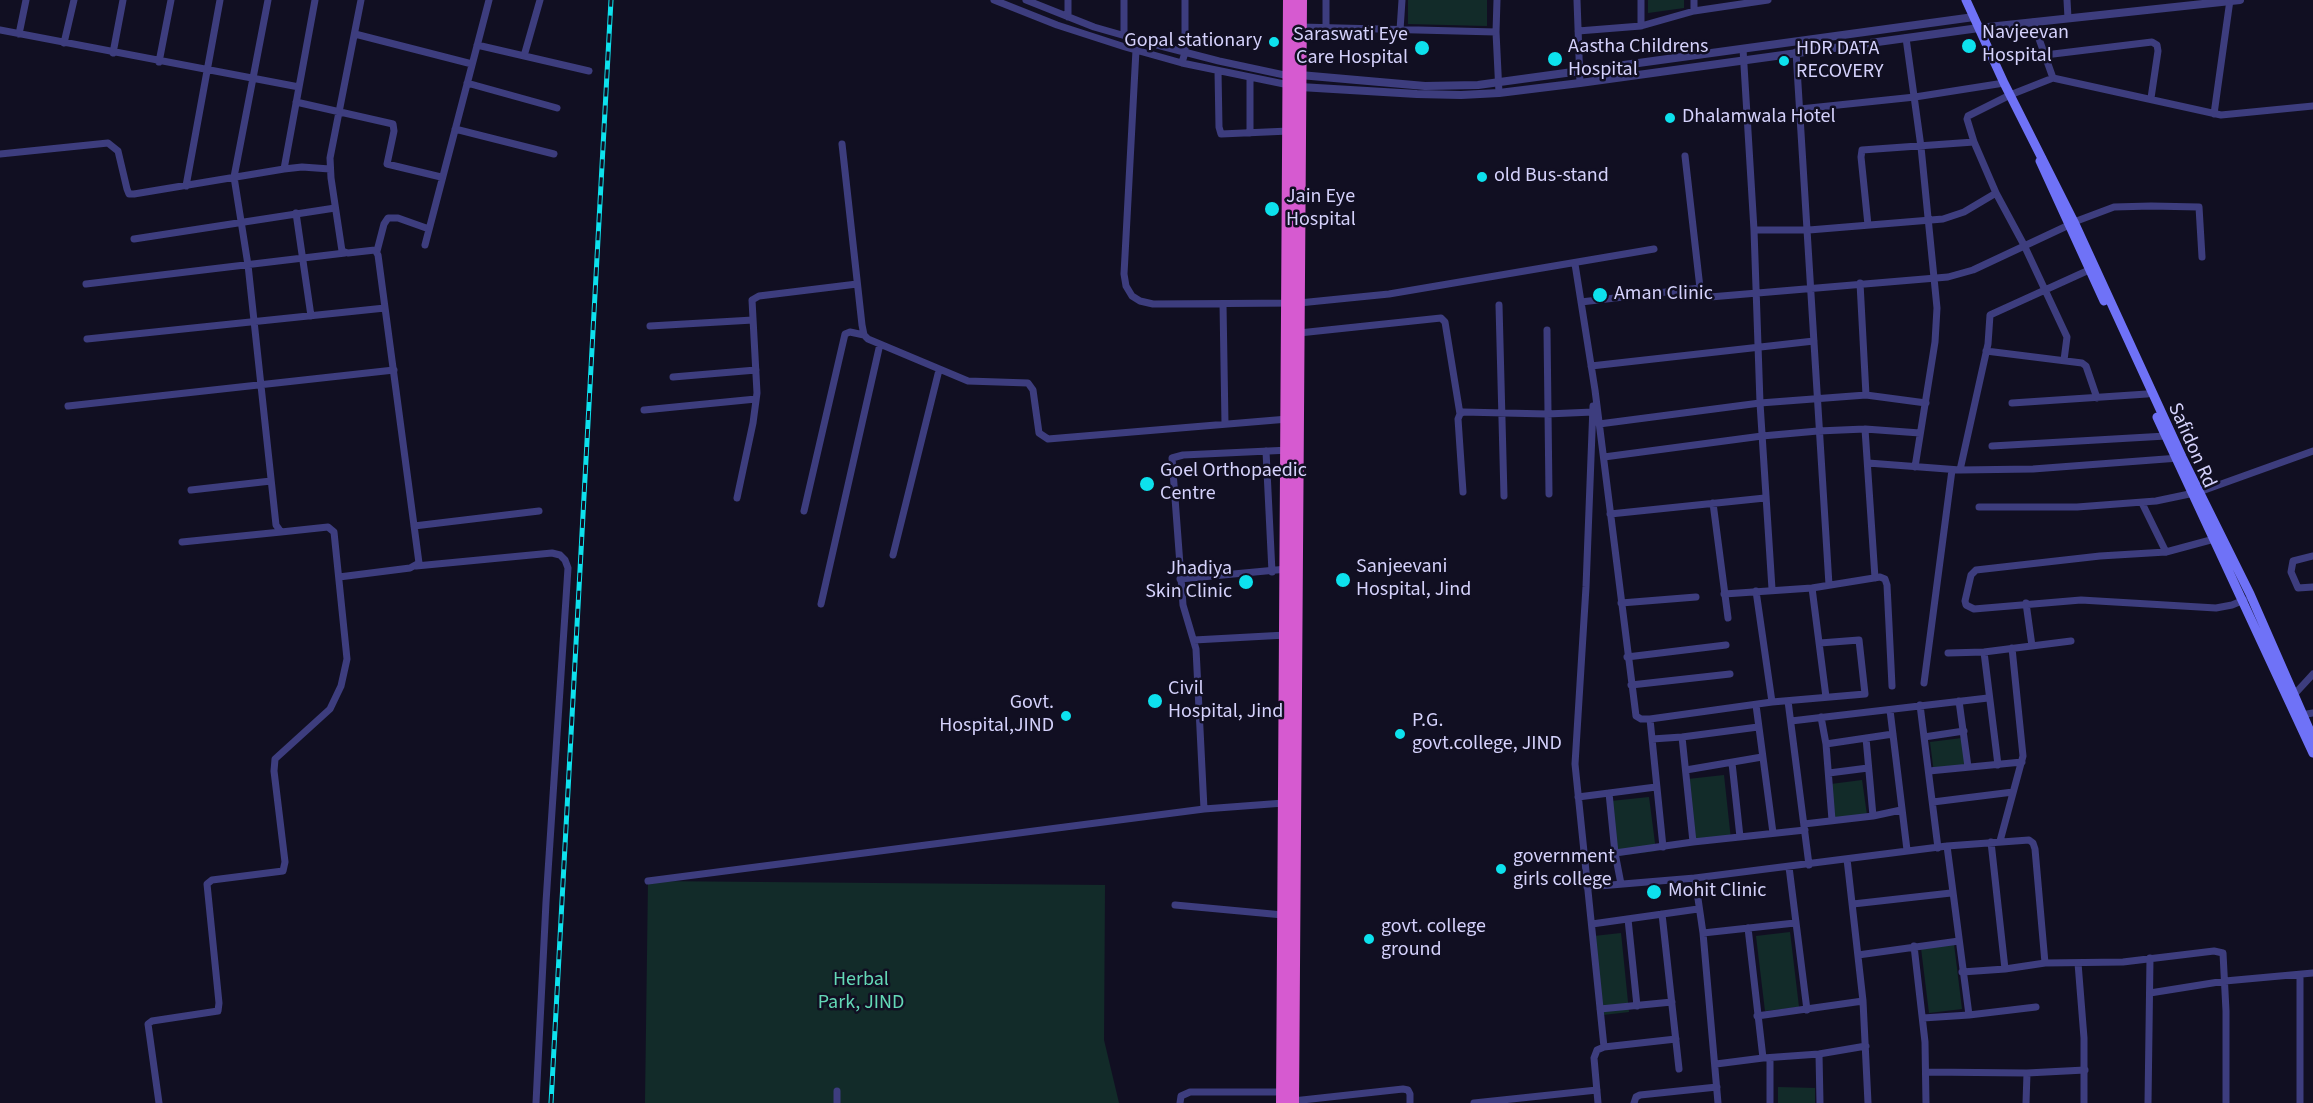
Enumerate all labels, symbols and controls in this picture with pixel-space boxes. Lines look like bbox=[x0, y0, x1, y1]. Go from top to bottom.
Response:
place label: Navjeevan Hospital bbox=[1982, 22, 2069, 69]
place label: Saraswati Eye Care Hospital bbox=[1293, 24, 1408, 71]
place label: Gopal stationary bbox=[1124, 30, 1262, 54]
marker: Gopal stationary bbox=[1267, 35, 1281, 49]
place label: Aastha Childrens Hospital bbox=[1568, 36, 1708, 83]
marker: Navjeevan Hospital bbox=[1960, 37, 1978, 55]
place label: HDR DATA RECOVERY bbox=[1796, 38, 1884, 85]
marker: Saraswati Eye Care Hospital bbox=[1413, 39, 1431, 57]
marker: Aastha Childrens Hospital bbox=[1546, 50, 1564, 68]
marker: HDR DATA RECOVERY bbox=[1777, 54, 1791, 68]
place label: Dhalamwala Hotel bbox=[1682, 106, 1835, 130]
marker: Dhalamwala Hotel bbox=[1663, 111, 1677, 125]
place label: old Bus-stand bbox=[1494, 165, 1609, 189]
marker: old Bus-stand bbox=[1475, 170, 1489, 184]
place label: Jain Eye Hospital bbox=[1286, 186, 1356, 233]
marker: Jain Eye Hospital bbox=[1263, 200, 1281, 218]
place label: Aman Clinic bbox=[1614, 283, 1713, 307]
marker: Aman Clinic bbox=[1591, 286, 1609, 304]
street label: Safidon Rd bbox=[2162, 400, 2220, 492]
place label: Goel Orthopaedic Centre bbox=[1160, 460, 1307, 507]
marker: Goel Orthopaedic Centre bbox=[1138, 475, 1156, 493]
place label: Sanjeevani Hospital, Jind bbox=[1356, 556, 1471, 603]
place label: Jhadiya Skin Clinic bbox=[1145, 558, 1232, 605]
marker: Sanjeevani Hospital, Jind bbox=[1334, 571, 1352, 589]
marker: Jhadiya Skin Clinic bbox=[1237, 573, 1255, 591]
place label: Civil Hospital, Jind bbox=[1168, 678, 1283, 725]
place label: Govt. Hospital,JIND bbox=[939, 692, 1054, 739]
marker: Civil Hospital, Jind bbox=[1146, 692, 1164, 710]
marker: Govt. Hospital,JIND bbox=[1059, 709, 1073, 723]
place label: P.G. govt.college, JIND bbox=[1412, 710, 1562, 757]
marker: P.G. govt.college, JIND bbox=[1393, 727, 1407, 741]
place label: government girls college bbox=[1513, 846, 1615, 893]
marker: government girls college bbox=[1494, 862, 1508, 876]
place label: Mohit Clinic bbox=[1668, 880, 1766, 904]
marker: Mohit Clinic bbox=[1645, 883, 1663, 901]
place label: govt. college ground bbox=[1381, 916, 1486, 963]
marker: govt. college ground bbox=[1362, 932, 1376, 946]
park label: Herbal Park, JIND bbox=[818, 969, 904, 1016]

